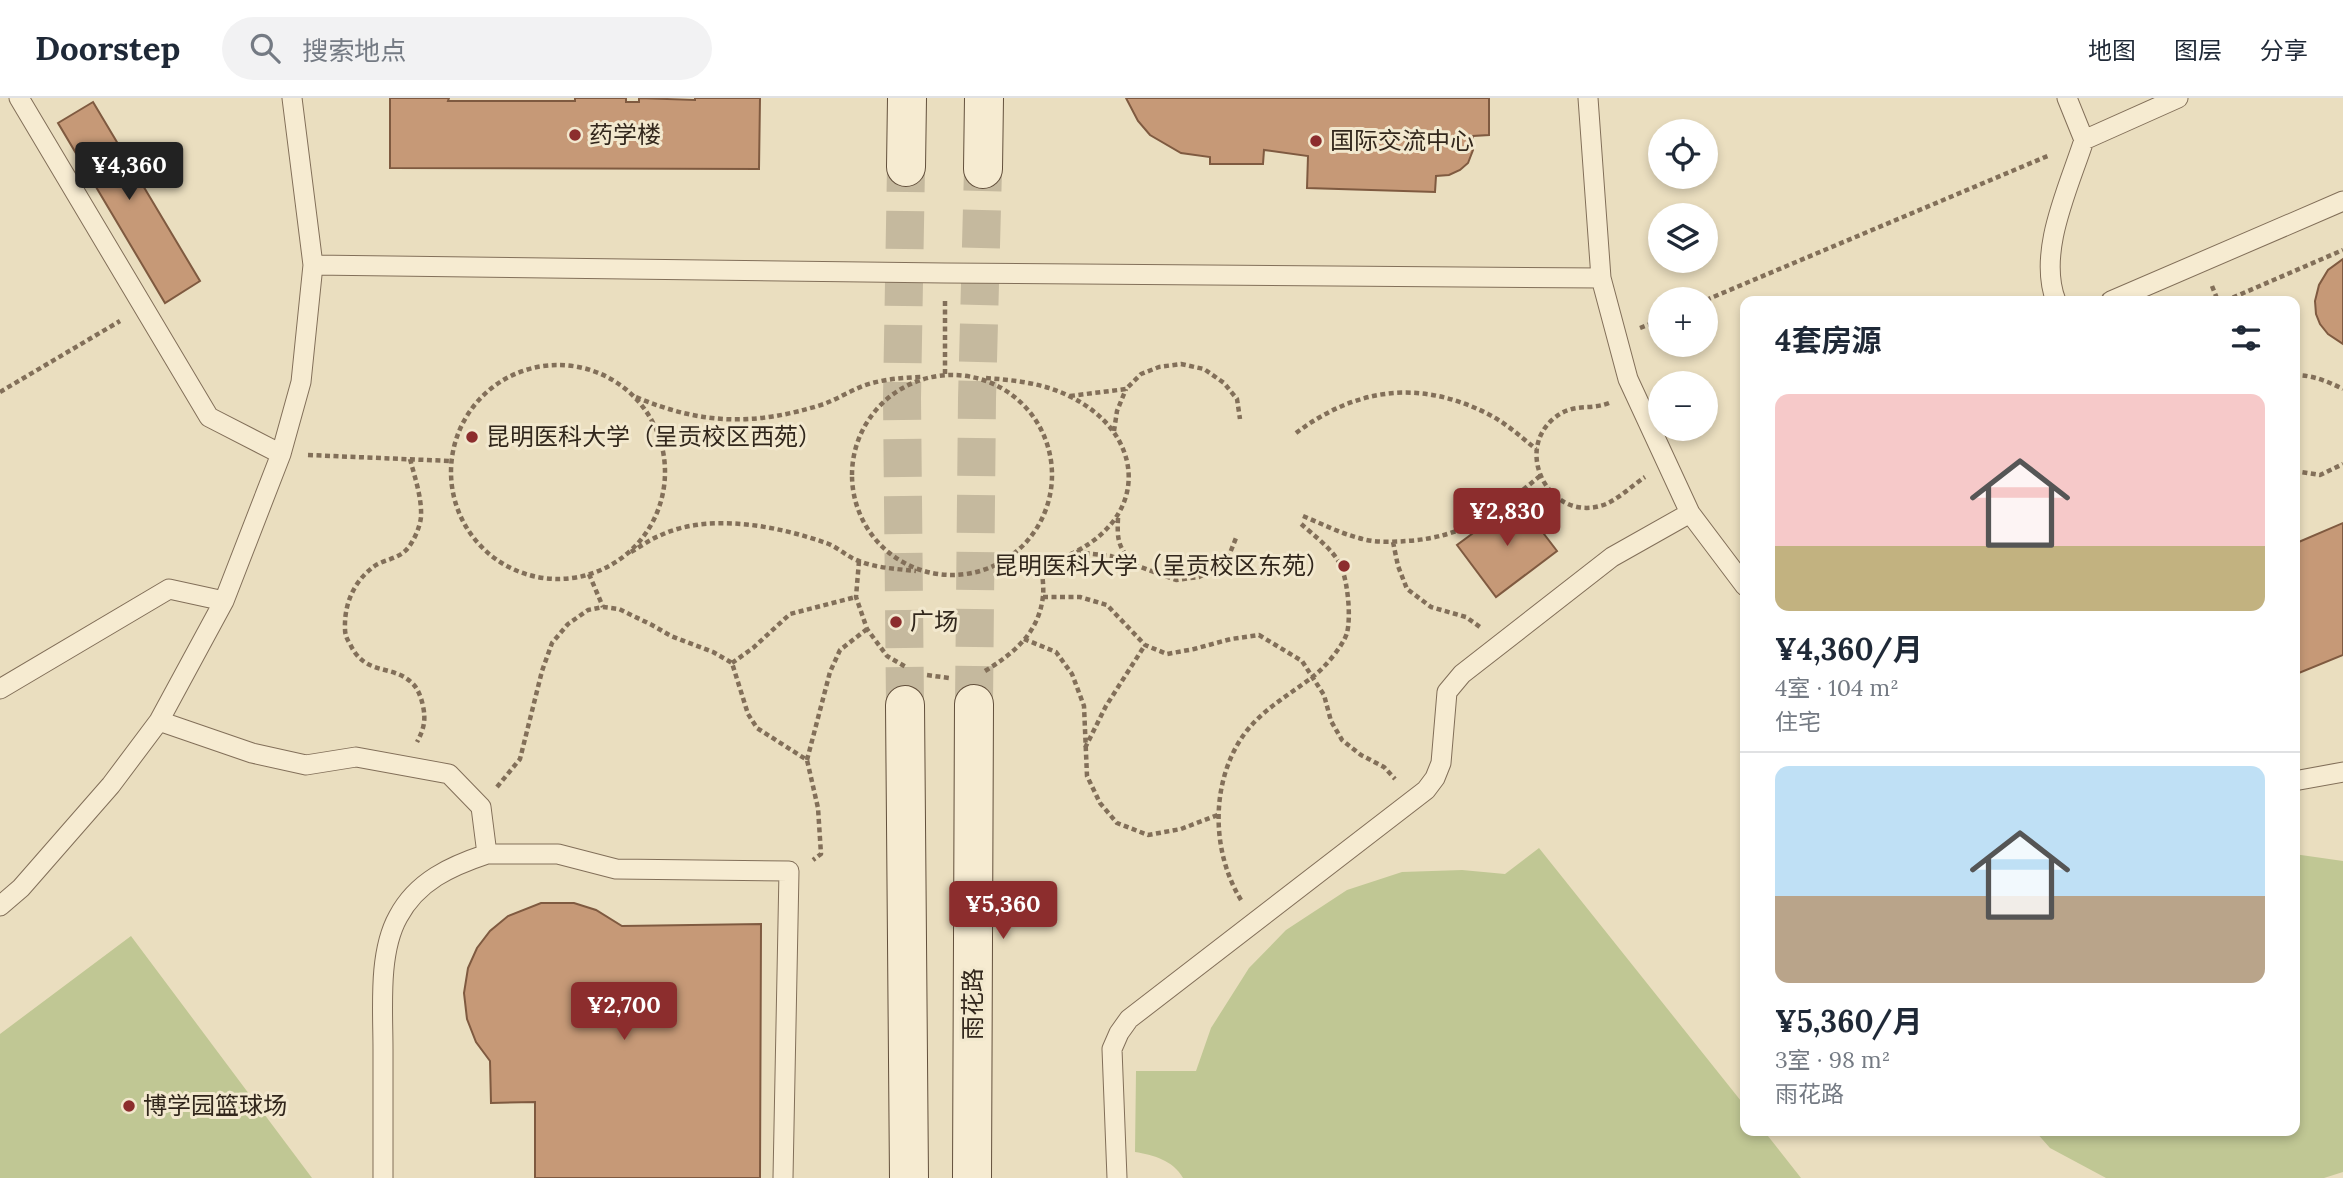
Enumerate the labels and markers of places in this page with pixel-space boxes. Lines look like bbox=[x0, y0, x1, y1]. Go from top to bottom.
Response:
place label: 药学楼 bbox=[589, 119, 661, 150]
place label: 国际交流中心 bbox=[1330, 125, 1474, 156]
marker: 药学楼 bbox=[567, 127, 583, 143]
marker: 国际交流中心 bbox=[1308, 133, 1324, 149]
pin: ¥4,360 bbox=[72, 142, 186, 202]
place label: 昆明医科大学（呈贡校区西苑） bbox=[486, 421, 822, 452]
marker: 昆明医科大学（呈贡校区西苑） bbox=[464, 429, 480, 445]
pin: ¥2,830 bbox=[1450, 489, 1564, 548]
place label: 昆明医科大学（呈贡校区东苑） bbox=[994, 550, 1330, 581]
marker: 昆明医科大学（呈贡校区东苑） bbox=[1336, 558, 1352, 574]
place label: 广场 bbox=[910, 606, 958, 637]
marker: 广场 bbox=[888, 614, 904, 630]
pin: ¥5,360 bbox=[946, 882, 1060, 941]
pin: ¥2,700 bbox=[567, 982, 681, 1042]
place label: 博学园篮球场 bbox=[143, 1090, 287, 1121]
marker: 博学园篮球场 bbox=[121, 1098, 137, 1114]

